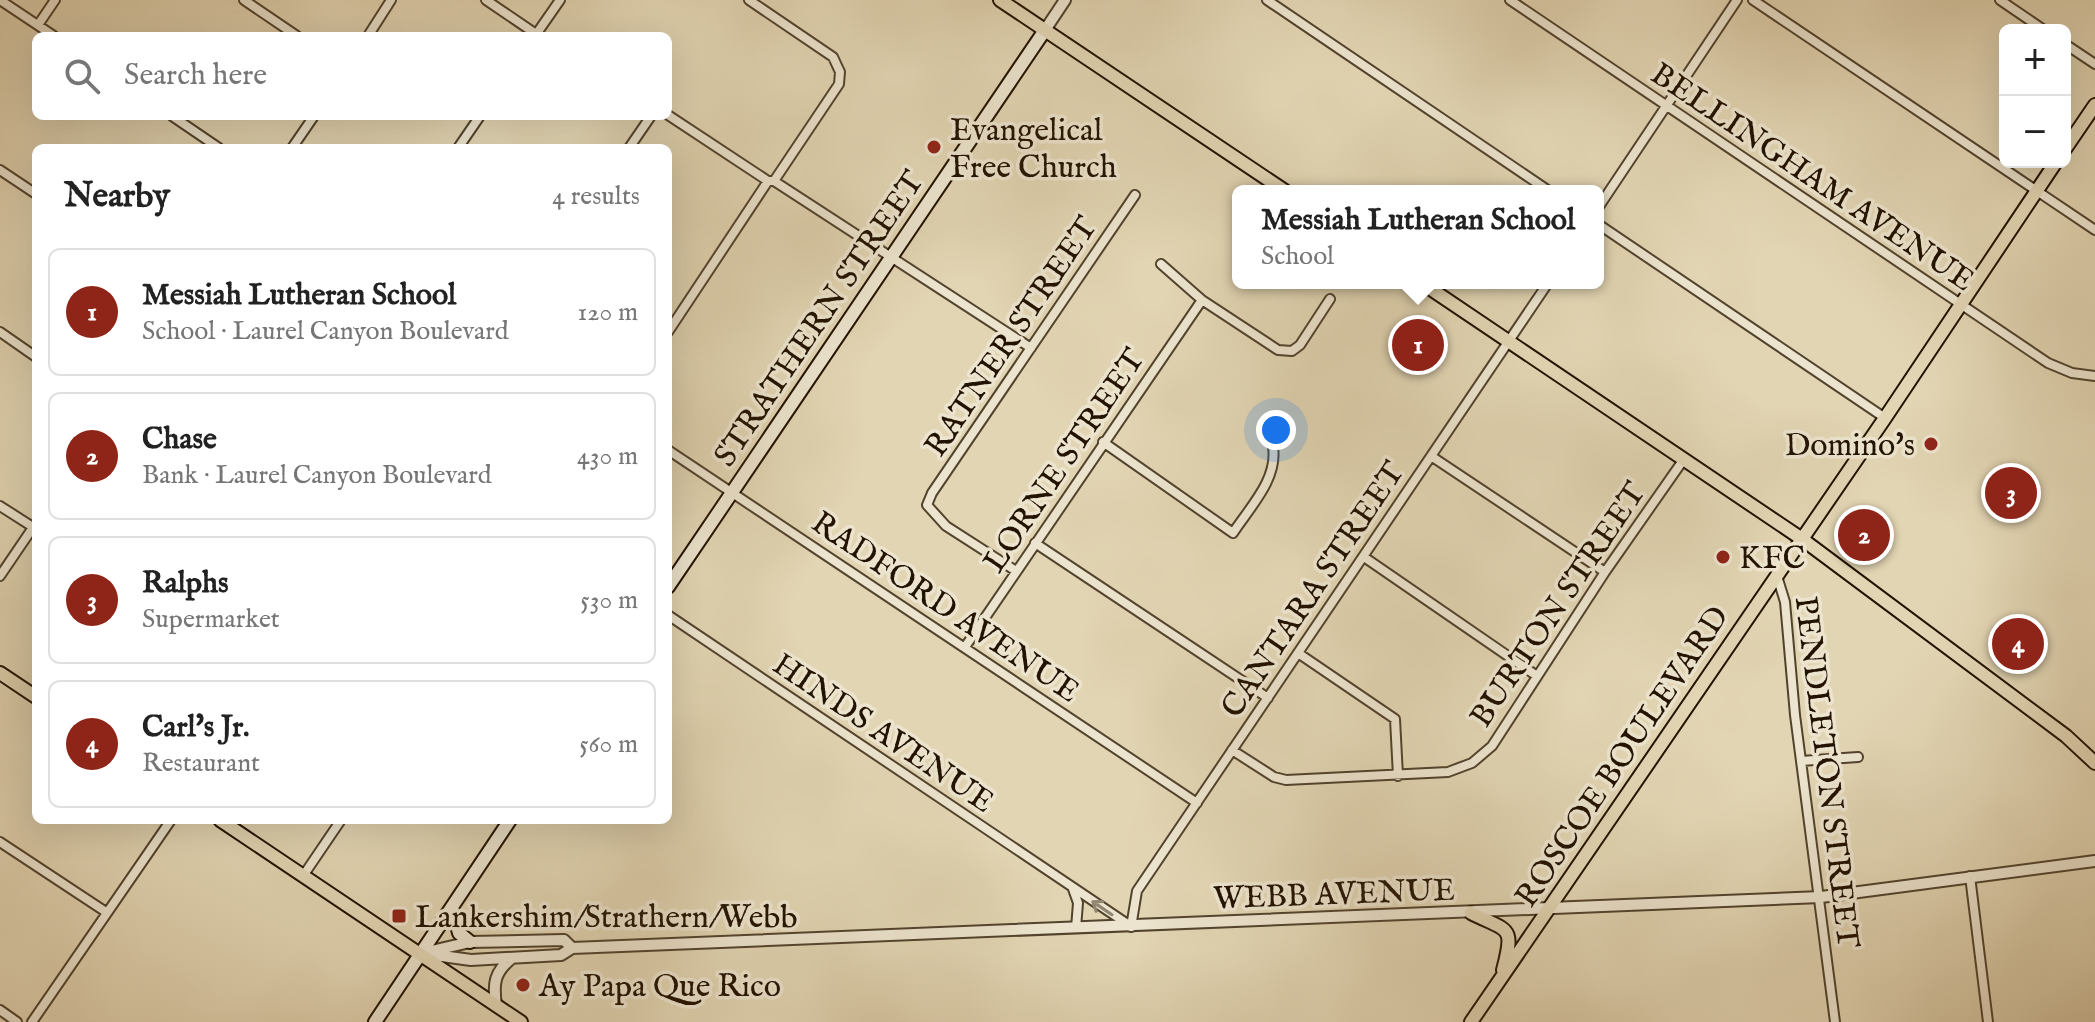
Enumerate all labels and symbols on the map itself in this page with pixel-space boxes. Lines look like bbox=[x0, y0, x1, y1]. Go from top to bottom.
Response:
street label: BELLINGHAM AVENUE bbox=[1642, 54, 1981, 302]
place label: Evangelical Free Church bbox=[950, 111, 1117, 189]
marker: Evangelical Free Church bbox=[925, 138, 943, 156]
street label: STRATHERN STREET bbox=[706, 164, 934, 475]
street label: RATNER STREET bbox=[916, 209, 1108, 465]
pin: 1 bbox=[1392, 315, 1444, 375]
street label: LORNE STREET bbox=[975, 342, 1155, 581]
your location bbox=[1256, 410, 1296, 450]
place label: Domino's bbox=[1785, 426, 1915, 467]
marker: Domino's bbox=[1922, 435, 1940, 453]
street label: CANTARA STREET bbox=[1213, 454, 1415, 726]
pin: 3 bbox=[1985, 463, 2037, 523]
street label: BURTON STREET bbox=[1462, 475, 1656, 736]
street label: RADFORD AVENUE bbox=[803, 503, 1086, 713]
pin: 2 bbox=[1838, 505, 1890, 565]
place label: KFC bbox=[1739, 539, 1805, 580]
marker: KFC bbox=[1714, 548, 1732, 566]
street label: PENDLETON STREET bbox=[1784, 594, 1867, 951]
street label: ROSCOE BOULEVARD bbox=[1507, 599, 1739, 916]
pin: 4 bbox=[1992, 614, 2044, 674]
street label: HINDS AVENUE bbox=[764, 645, 1001, 823]
street label: WEBB AVENUE bbox=[1212, 871, 1456, 920]
place label: Lankershim/Strathern/Webb bbox=[415, 898, 798, 939]
one-way arrow bbox=[1091, 899, 1114, 915]
marker: Lankershim/Strathern/Webb bbox=[390, 907, 408, 925]
place label: Ay Papa Que Rico bbox=[538, 967, 781, 1008]
marker: Ay Papa Que Rico bbox=[514, 976, 532, 994]

